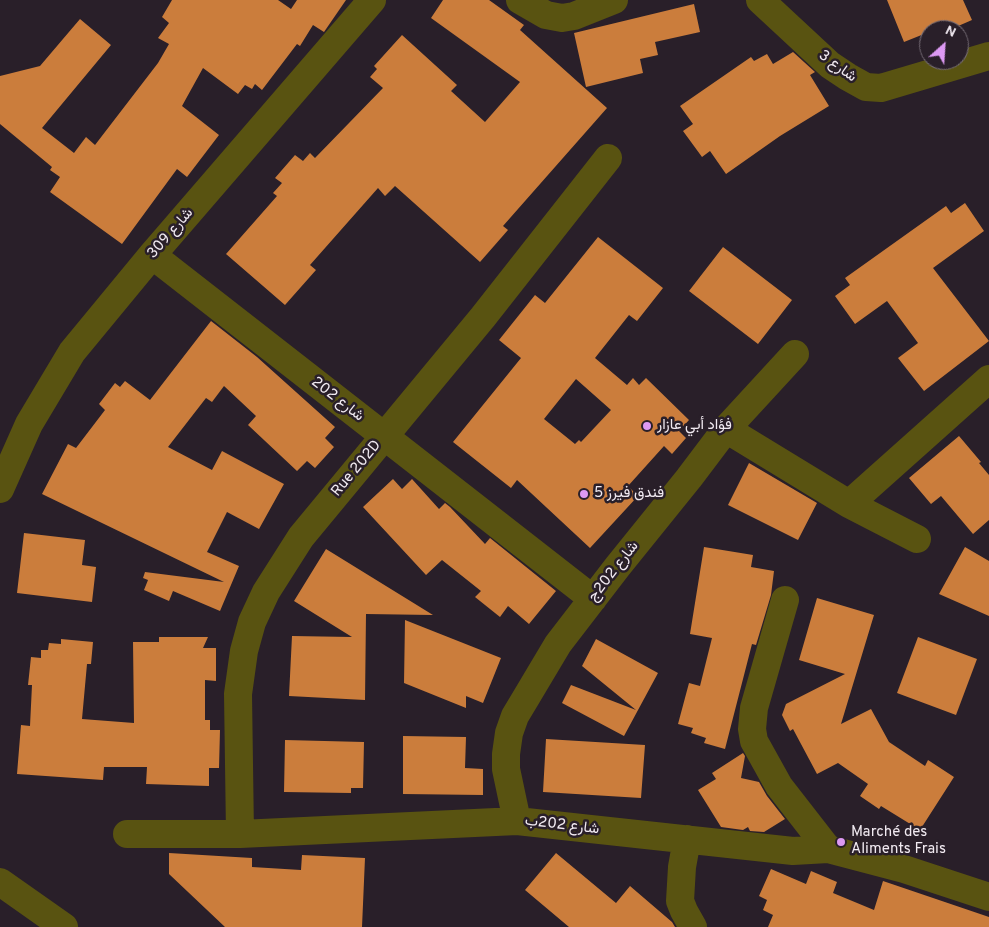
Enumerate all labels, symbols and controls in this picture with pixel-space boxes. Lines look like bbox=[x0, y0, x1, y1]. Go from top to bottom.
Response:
north arrow bbox=[919, 20, 969, 70]
text: N bbox=[942, 22, 959, 42]
street label: شارع 3 bbox=[814, 47, 860, 87]
street label: شارع 309 bbox=[144, 205, 198, 263]
street label: شارع 202 bbox=[307, 374, 367, 426]
place label: فؤاد أبي عازار bbox=[657, 417, 732, 435]
marker: فؤاد أبي عازار bbox=[641, 420, 653, 432]
street label: Rue 202D bbox=[328, 437, 386, 501]
place label: فندق فيرز 5 bbox=[594, 485, 664, 503]
marker: فندق فيرز 5 bbox=[578, 488, 590, 500]
street label: شارع 202ج bbox=[585, 538, 643, 606]
street label: شارع 202ب bbox=[524, 813, 600, 839]
place label: Marché des Aliments Frais bbox=[851, 824, 946, 859]
marker: Marché des Aliments Frais bbox=[835, 836, 847, 848]

